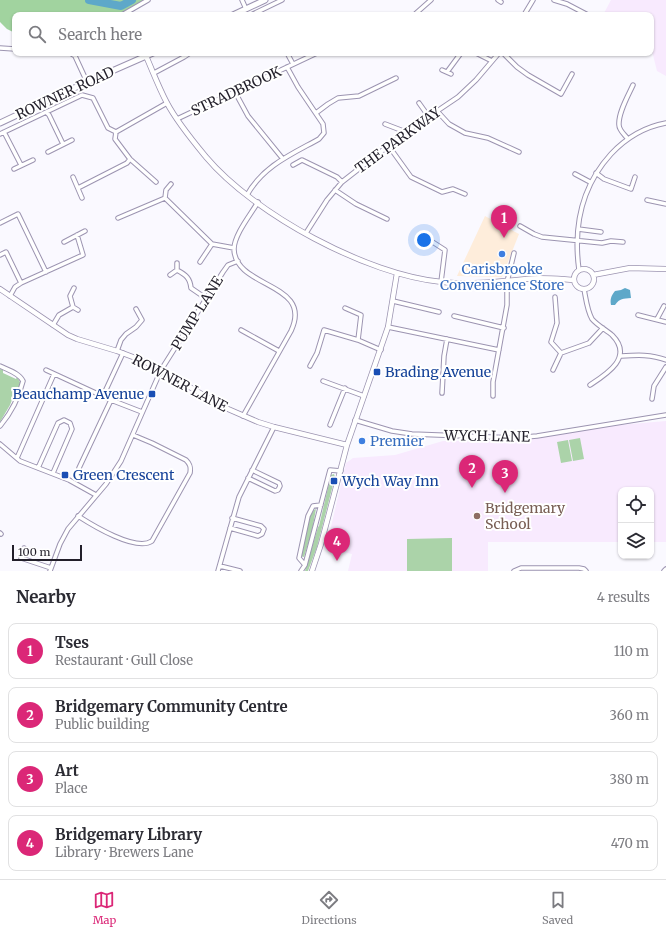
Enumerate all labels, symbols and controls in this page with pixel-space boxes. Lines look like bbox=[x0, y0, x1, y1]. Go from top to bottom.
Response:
search box bbox=[12, 12, 654, 56]
icon: search bbox=[26, 23, 48, 45]
text: Search here bbox=[58, 25, 142, 44]
street label: ROWNER ROAD bbox=[13, 62, 117, 124]
street label: STRADBROOK bbox=[188, 62, 285, 120]
street label: THE PARKWAY bbox=[352, 102, 445, 177]
pin: 1 bbox=[491, 205, 517, 238]
your location bbox=[414, 230, 434, 250]
marker: Carisbrooke Convenience Store bbox=[497, 249, 507, 259]
place label: Carisbrooke Convenience Store bbox=[440, 260, 564, 294]
street label: PUMP LANE bbox=[167, 272, 227, 353]
street label: ROWNER LANE bbox=[129, 350, 231, 416]
place label: Brading Avenue bbox=[385, 363, 491, 381]
marker: Brading Avenue bbox=[372, 367, 382, 377]
place label: Beauchamp Avenue bbox=[13, 385, 144, 403]
marker: Beauchamp Avenue bbox=[147, 389, 157, 399]
street label: WYCH LANE bbox=[443, 426, 530, 446]
place label: Premier bbox=[370, 432, 424, 450]
marker: Premier bbox=[357, 436, 367, 446]
pin: 2 bbox=[459, 455, 485, 488]
pin: 3 bbox=[492, 460, 518, 493]
place label: Green Crescent bbox=[73, 466, 175, 484]
marker: Green Crescent bbox=[60, 470, 70, 480]
place label: Wych Way Inn bbox=[341, 472, 439, 490]
marker: Wych Way Inn bbox=[329, 476, 339, 486]
map controls bbox=[618, 487, 654, 559]
button: locate bbox=[618, 487, 654, 523]
place label: Bridgemary School bbox=[485, 499, 566, 533]
marker: Bridgemary School bbox=[472, 511, 482, 521]
button: layers bbox=[618, 523, 654, 559]
pin: 4 bbox=[324, 528, 350, 561]
scale bar bbox=[12, 543, 82, 562]
text: 100 m bbox=[18, 545, 50, 559]
text: Nearby bbox=[16, 586, 76, 608]
text: 4 results bbox=[597, 589, 650, 606]
text: Tses bbox=[55, 633, 89, 652]
text: 1 bbox=[27, 643, 33, 660]
text: 110 m bbox=[614, 643, 649, 660]
text: Restaurant · Gull Close bbox=[55, 652, 193, 669]
text: Bridgemary Community Centre bbox=[55, 697, 288, 716]
text: 2 bbox=[26, 707, 34, 724]
text: 360 m bbox=[610, 707, 649, 724]
text: Public building bbox=[55, 716, 149, 733]
text: Art bbox=[55, 761, 79, 780]
text: 3 bbox=[26, 771, 34, 788]
text: 380 m bbox=[610, 771, 649, 788]
text: Place bbox=[55, 780, 88, 797]
text: Bridgemary Library bbox=[55, 825, 202, 844]
text: 4 bbox=[26, 835, 34, 852]
text: 470 m bbox=[611, 835, 649, 852]
text: Library · Brewers Lane bbox=[55, 844, 194, 861]
tab: Map bbox=[93, 889, 116, 927]
tab: Directions bbox=[302, 889, 357, 927]
tab: Saved bbox=[542, 889, 573, 927]

